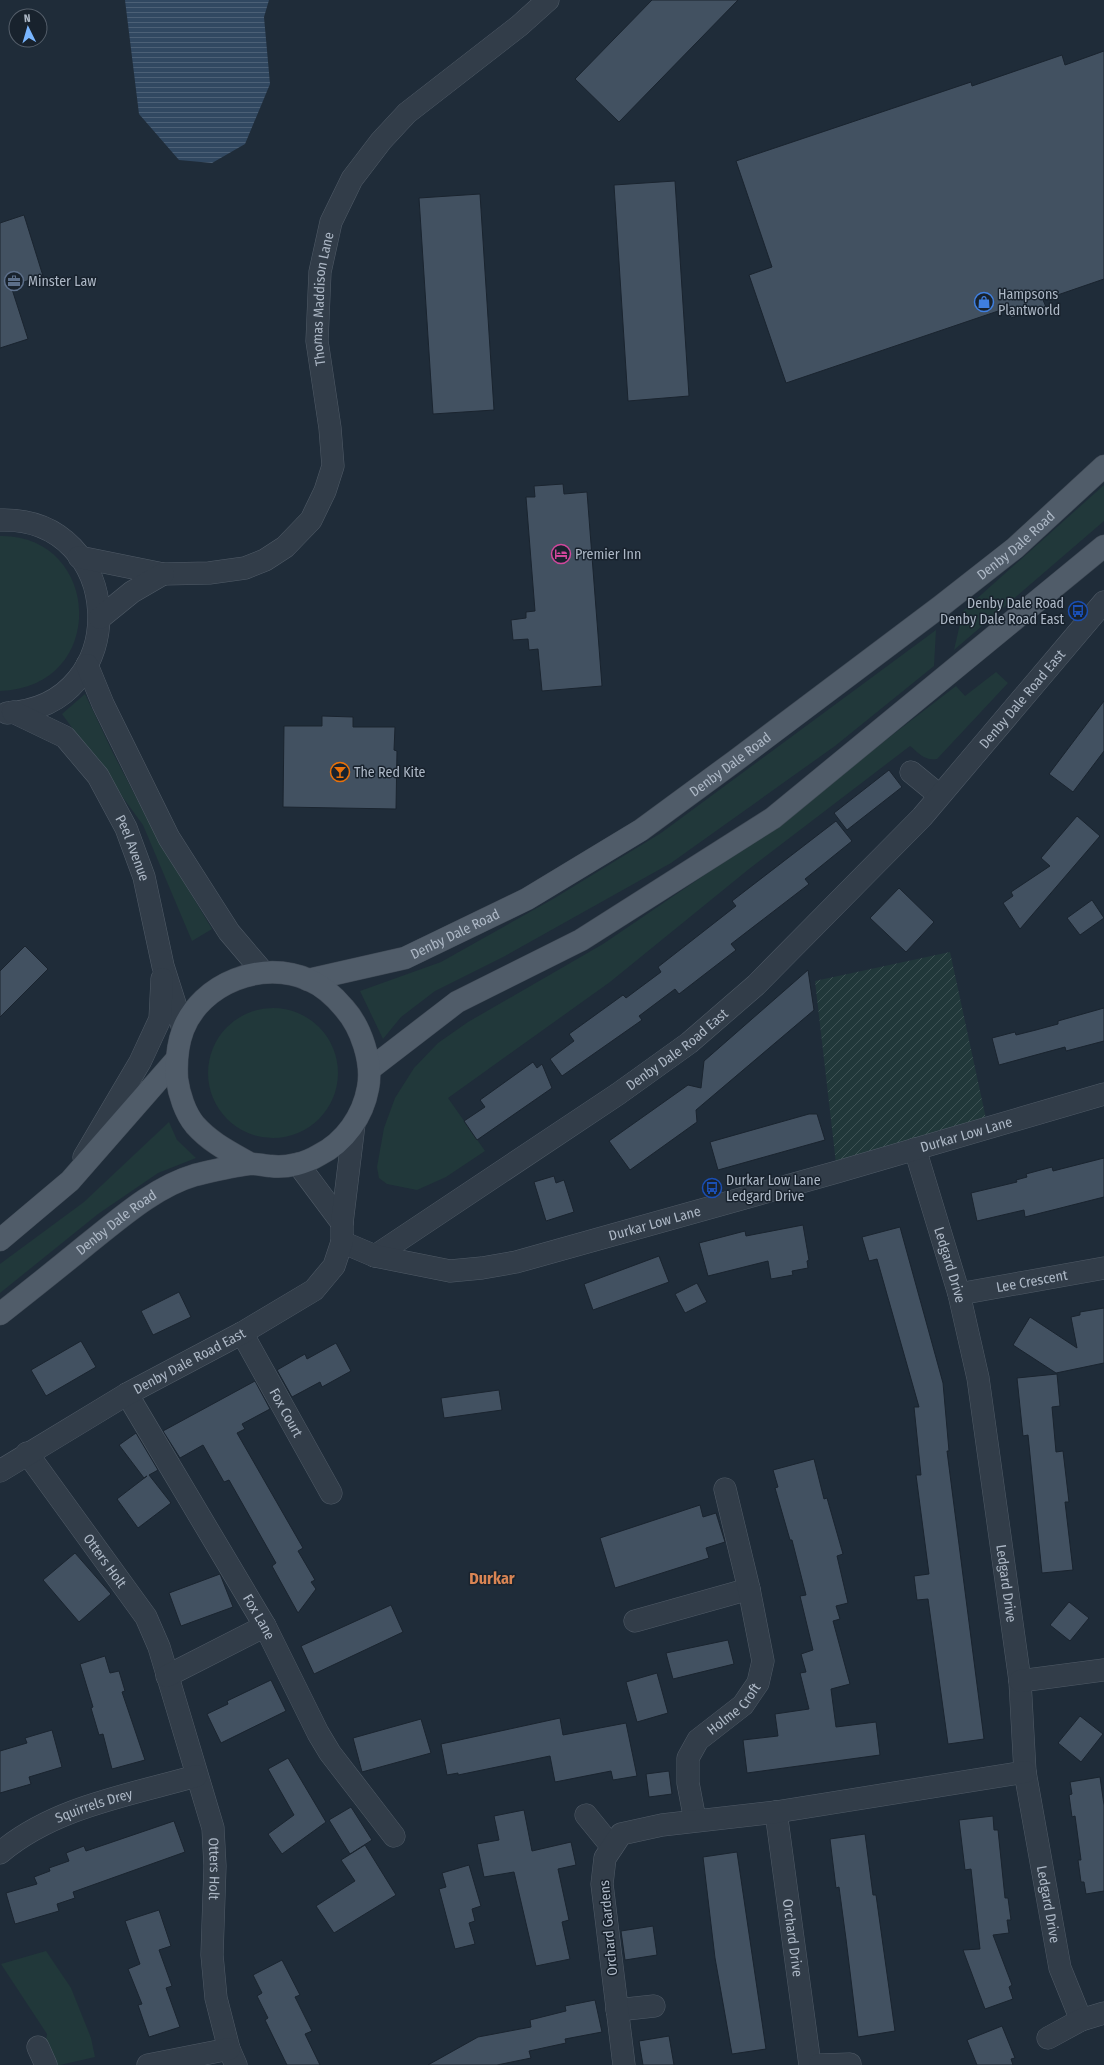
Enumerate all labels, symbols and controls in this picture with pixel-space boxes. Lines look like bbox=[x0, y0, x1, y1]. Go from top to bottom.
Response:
north arrow bbox=[8, 8, 48, 48]
text: N bbox=[23, 12, 31, 25]
street label: Thomas Maddison Lane bbox=[309, 230, 338, 367]
office icon: Minster Law bbox=[3, 270, 25, 292]
place label: Minster Law bbox=[28, 273, 96, 290]
place label: Hampsons Plantworld bbox=[998, 286, 1060, 319]
shop icon: Hampsons Plantworld bbox=[973, 291, 995, 313]
street label: Denby Dale Road bbox=[974, 508, 1059, 584]
hotel icon: Premier Inn bbox=[550, 543, 572, 565]
place label: Premier Inn bbox=[575, 546, 641, 563]
place label: Denby Dale Road Denby Dale Road East bbox=[940, 595, 1064, 628]
bus stop icon: Denby Dale Road Denby Dale Road East bbox=[1067, 600, 1089, 622]
street label: Denby Dale Road East bbox=[976, 646, 1069, 752]
street label: Denby Dale Road bbox=[686, 729, 775, 800]
bar icon: The Red Kite bbox=[329, 761, 351, 783]
place label: The Red Kite bbox=[354, 764, 425, 781]
street label: Peel Avenue bbox=[112, 812, 153, 883]
street label: Denby Dale Road bbox=[408, 905, 503, 963]
street label: Denby Dale Road East bbox=[623, 1005, 732, 1094]
street label: Durkar Low Lane bbox=[918, 1113, 1014, 1156]
place label: Durkar Low Lane Ledgard Drive bbox=[726, 1172, 821, 1205]
bus stop icon: Durkar Low Lane Ledgard Drive bbox=[701, 1177, 723, 1199]
street label: Denby Dale Road bbox=[73, 1187, 160, 1259]
street label: Durkar Low Lane bbox=[607, 1203, 703, 1245]
street label: Ledgard Drive bbox=[930, 1225, 969, 1305]
street label: Lee Crescent bbox=[995, 1267, 1069, 1296]
street label: Denby Dale Road East bbox=[131, 1325, 249, 1398]
street label: Fox Court bbox=[265, 1385, 306, 1441]
street label: Otters Holt bbox=[79, 1531, 130, 1592]
street label: Ledgard Drive bbox=[992, 1543, 1020, 1624]
district label: Durkar bbox=[469, 1569, 515, 1588]
street label: Fox Lane bbox=[239, 1591, 278, 1643]
street label: Holme Croft bbox=[704, 1680, 765, 1739]
street label: Squirrels Drey bbox=[53, 1785, 135, 1827]
street label: Otters Holt bbox=[205, 1837, 223, 1901]
street label: Ledgard Drive bbox=[1033, 1864, 1063, 1945]
street label: Orchard Gardens bbox=[596, 1879, 621, 1976]
street label: Orchard Drive bbox=[779, 1898, 806, 1978]

